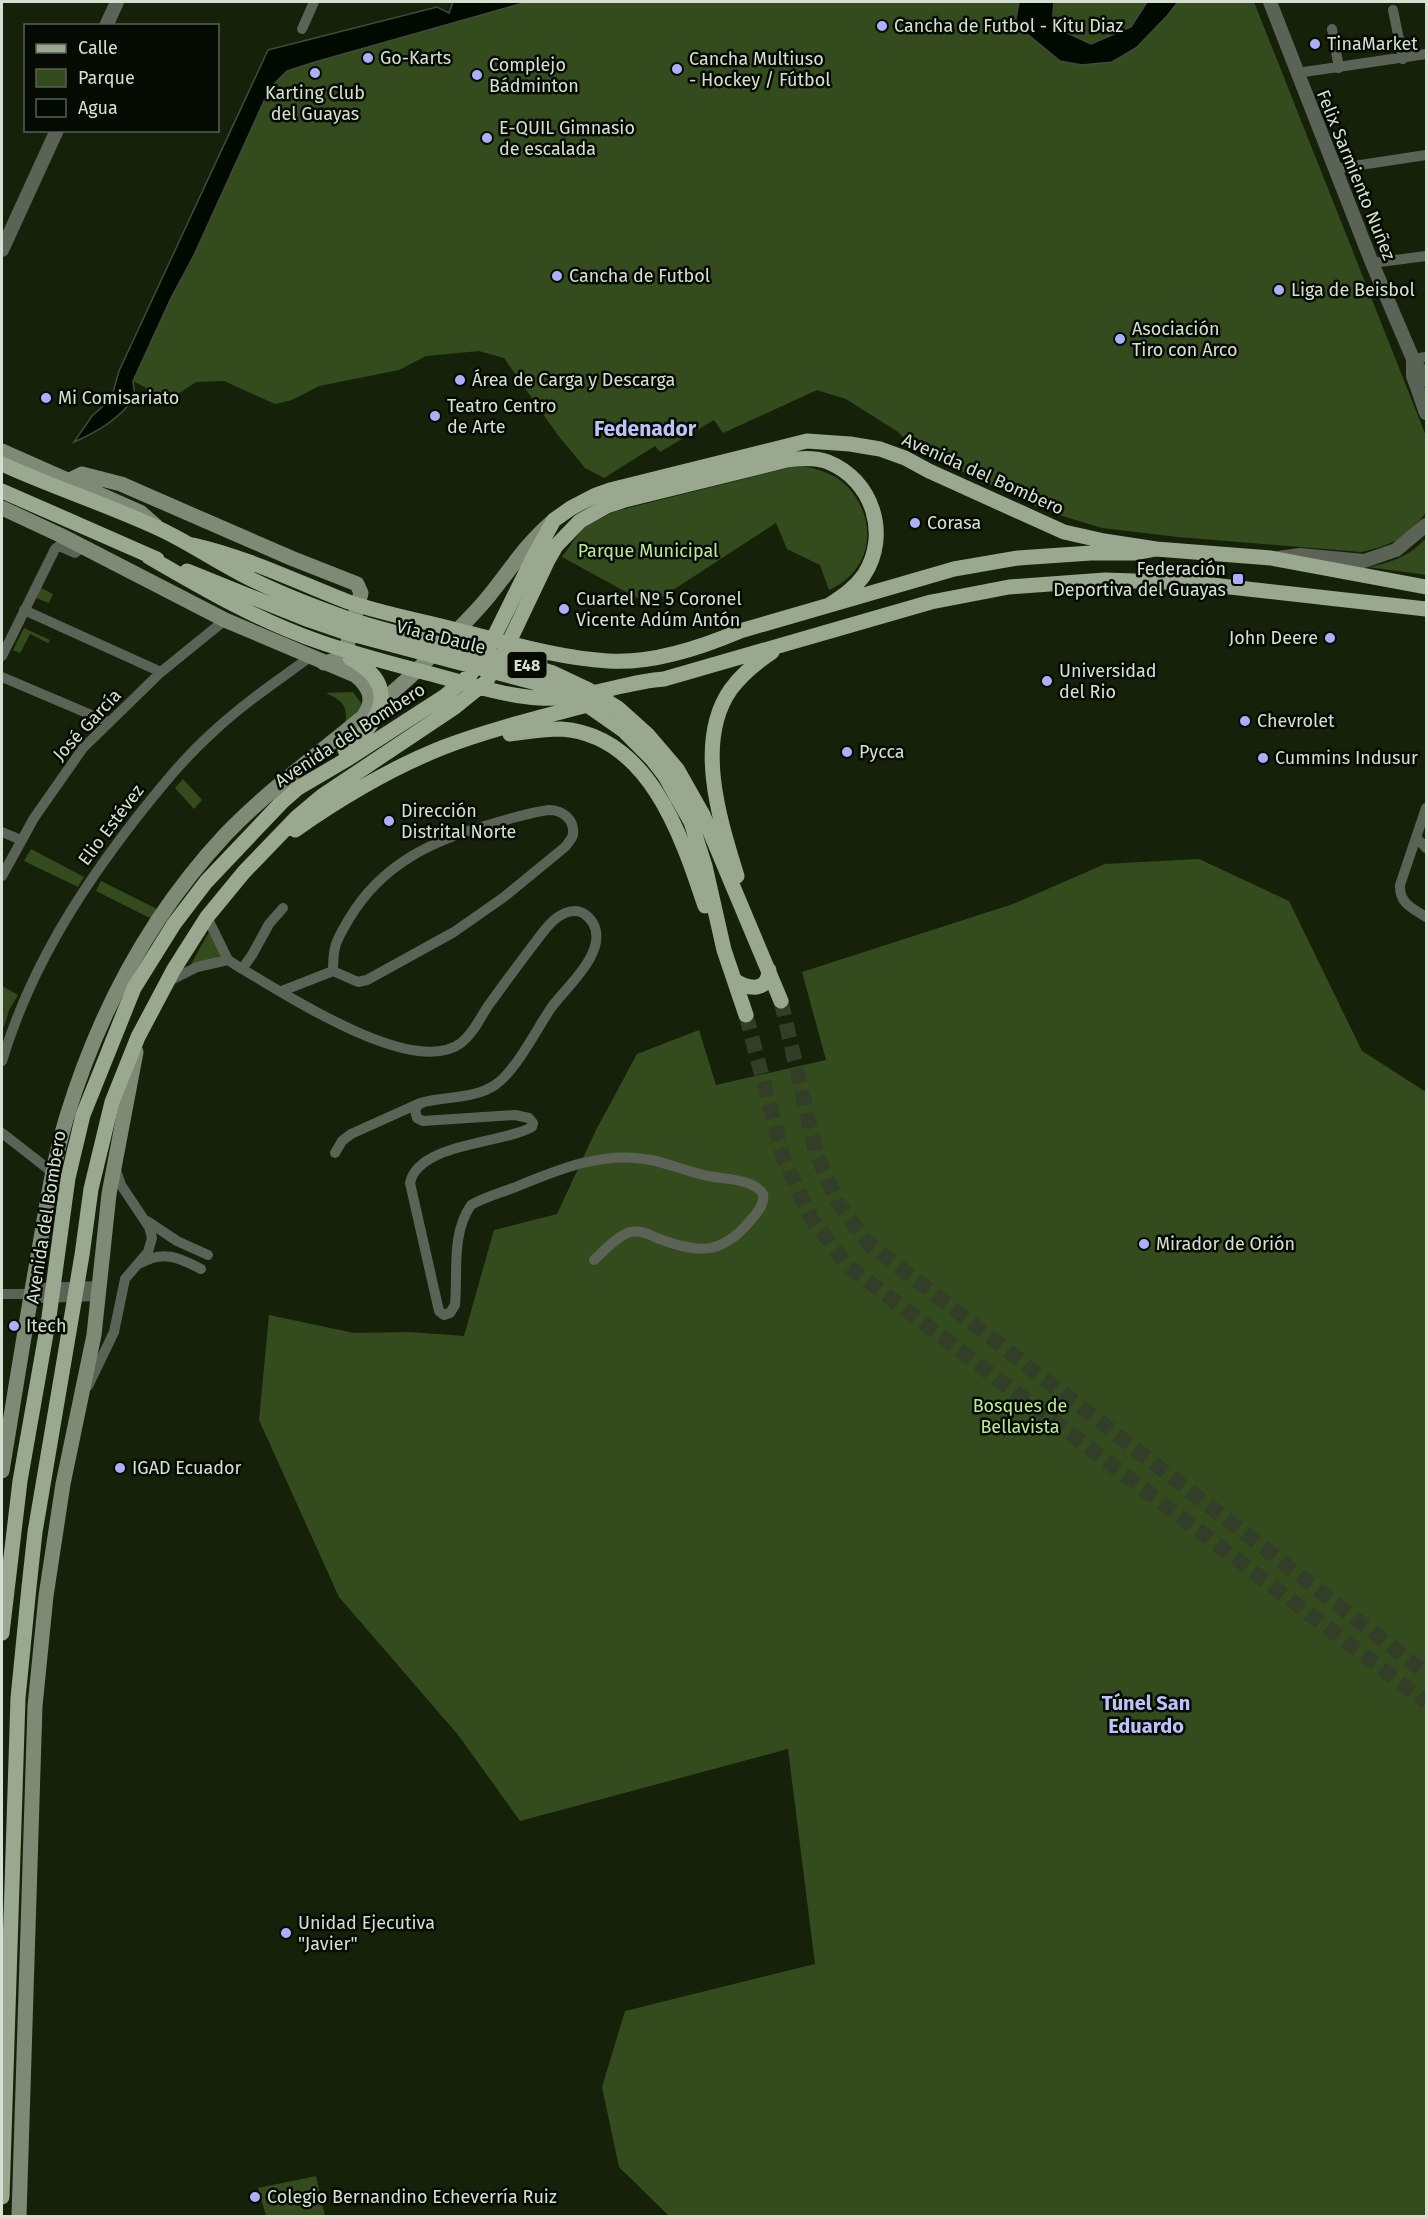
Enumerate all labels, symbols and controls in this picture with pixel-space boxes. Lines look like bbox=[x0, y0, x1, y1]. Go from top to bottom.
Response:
place label: Cancha de Futbol - Kitu Diaz bbox=[894, 15, 1124, 37]
marker: Cancha de Futbol - Kitu Diaz bbox=[875, 19, 889, 33]
legend bbox=[24, 24, 219, 132]
place label: TinaMarket bbox=[1327, 33, 1418, 55]
text: Calle bbox=[78, 37, 118, 59]
marker: TinaMarket bbox=[1308, 37, 1322, 51]
place label: Go-Karts bbox=[380, 47, 451, 69]
place label: Cancha Multiuso - Hockey / Fútbol bbox=[689, 48, 831, 91]
marker: Go-Karts bbox=[361, 51, 375, 65]
place label: Complejo Bádminton bbox=[489, 54, 579, 97]
marker: Cancha Multiuso - Hockey / Fútbol bbox=[670, 62, 684, 76]
marker: Karting Club del Guayas bbox=[308, 66, 322, 80]
text: Parque bbox=[78, 67, 135, 89]
marker: Complejo Bádminton bbox=[470, 68, 484, 82]
place label: Karting Club del Guayas bbox=[265, 82, 365, 125]
street label: Felix Sarmiento Nuñez bbox=[1312, 87, 1400, 263]
text: Agua bbox=[78, 97, 118, 119]
place label: E-QUIL Gimnasio de escalada bbox=[499, 117, 635, 160]
marker: E-QUIL Gimnasio de escalada bbox=[480, 131, 494, 145]
place label: Cancha de Futbol bbox=[569, 265, 710, 287]
marker: Cancha de Futbol bbox=[550, 269, 564, 283]
place label: Liga de Beisbol bbox=[1291, 279, 1415, 301]
marker: Liga de Beisbol bbox=[1272, 283, 1286, 297]
place label: Asociación Tiro con Arco bbox=[1132, 318, 1238, 361]
marker: Asociación Tiro con Arco bbox=[1113, 332, 1127, 346]
place label: Área de Carga y Descarga bbox=[472, 368, 675, 391]
marker: Área de Carga y Descarga bbox=[453, 373, 467, 387]
place label: Mi Comisariato bbox=[58, 387, 179, 409]
marker: Mi Comisariato bbox=[39, 391, 53, 405]
place label: Teatro Centro de Arte bbox=[447, 395, 556, 438]
marker: Teatro Centro de Arte bbox=[428, 409, 442, 423]
district label: Fedenador bbox=[594, 416, 697, 442]
street label: Avenida del Bombero bbox=[899, 428, 1067, 520]
place label: Corasa bbox=[927, 512, 981, 534]
marker: Corasa bbox=[908, 516, 922, 530]
park label: Parque Municipal bbox=[578, 540, 718, 562]
place label: Federación Deportiva del Guayas bbox=[1053, 558, 1226, 601]
marker: Federación Deportiva del Guayas bbox=[1231, 572, 1245, 586]
place label: Cuartel Nº 5 Coronel Vicente Adúm Antón bbox=[576, 588, 742, 631]
marker: Cuartel Nº 5 Coronel Vicente Adúm Antón bbox=[557, 602, 571, 616]
street label: Vía a Daule bbox=[394, 615, 488, 659]
place label: John Deere bbox=[1229, 627, 1318, 649]
marker: John Deere bbox=[1323, 631, 1337, 645]
road number: E48 bbox=[508, 652, 546, 678]
place label: Universidad del Rio bbox=[1059, 660, 1157, 703]
marker: Universidad del Rio bbox=[1040, 674, 1054, 688]
street label: Avenida del Bombero bbox=[271, 678, 429, 792]
street label: José García bbox=[48, 685, 126, 765]
place label: Chevrolet bbox=[1257, 710, 1335, 732]
marker: Chevrolet bbox=[1238, 714, 1252, 728]
place label: Pycca bbox=[859, 741, 905, 763]
marker: Pycca bbox=[840, 745, 854, 759]
place label: Cummins Indusur bbox=[1275, 747, 1418, 769]
marker: Cummins Indusur bbox=[1256, 751, 1270, 765]
street label: Elio Estévez bbox=[74, 780, 149, 870]
place label: Dirección Distrital Norte bbox=[401, 800, 516, 843]
marker: Dirección Distrital Norte bbox=[382, 814, 396, 828]
street label: Avenida del Bombero bbox=[21, 1129, 71, 1305]
place label: Mirador de Orión bbox=[1156, 1233, 1295, 1255]
marker: Mirador de Orión bbox=[1137, 1237, 1151, 1251]
place label: Itech bbox=[26, 1315, 67, 1337]
marker: Itech bbox=[7, 1319, 21, 1333]
park label: Bosques de Bellavista bbox=[973, 1395, 1067, 1438]
place label: IGAD Ecuador bbox=[132, 1457, 242, 1479]
marker: IGAD Ecuador bbox=[113, 1461, 127, 1475]
district label: Túnel San Eduardo bbox=[1102, 1691, 1190, 1738]
place label: Unidad Ejecutiva "Javier" bbox=[298, 1912, 435, 1955]
marker: Unidad Ejecutiva "Javier" bbox=[279, 1926, 293, 1940]
place label: Colegio Bernandino Echeverría Ruiz bbox=[267, 2186, 557, 2208]
marker: Colegio Bernandino Echeverría Ruiz bbox=[248, 2190, 262, 2204]

